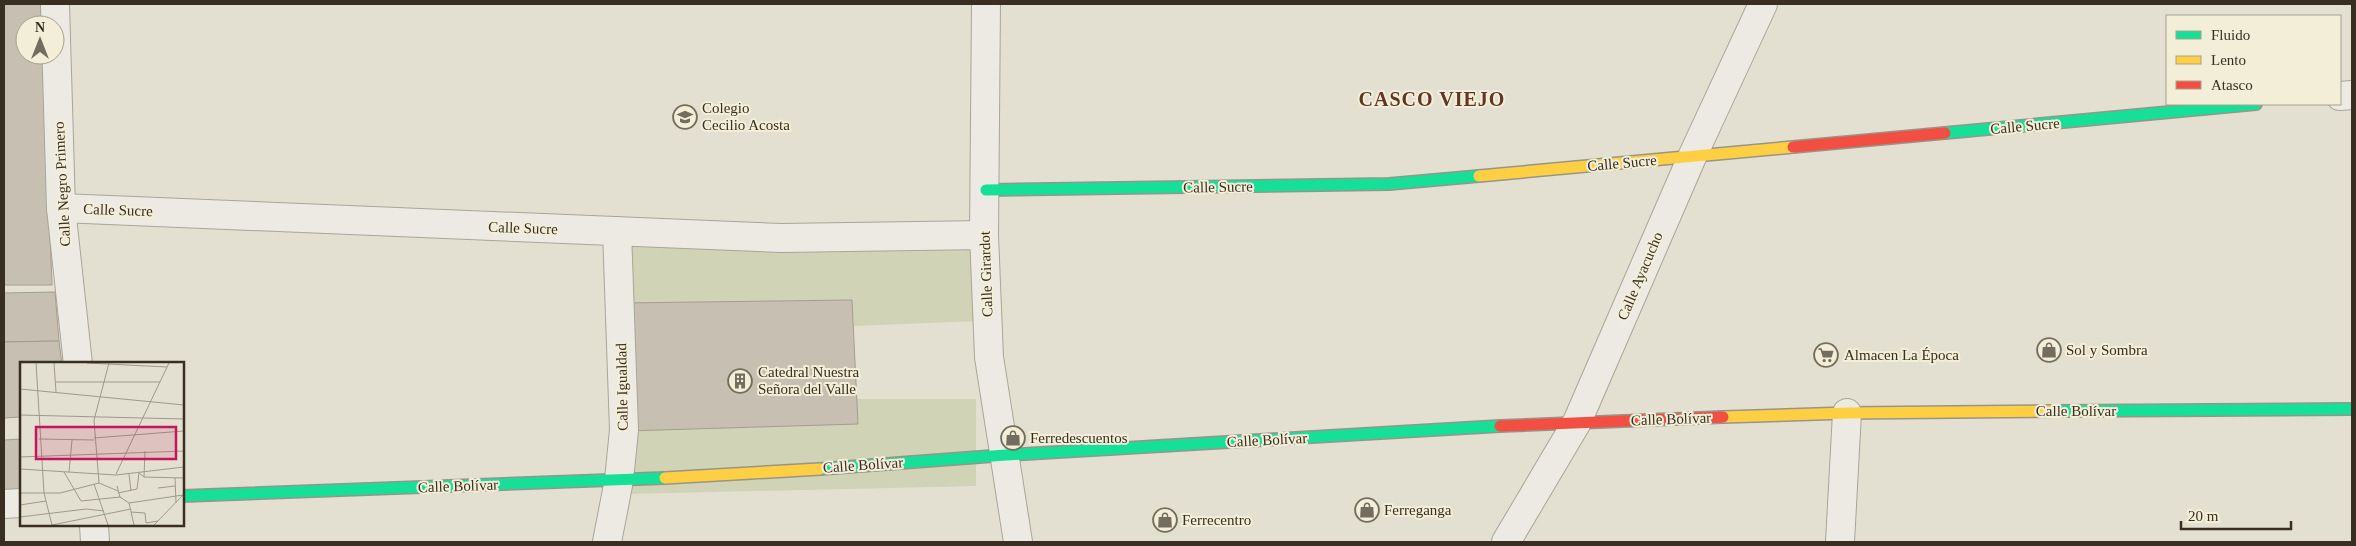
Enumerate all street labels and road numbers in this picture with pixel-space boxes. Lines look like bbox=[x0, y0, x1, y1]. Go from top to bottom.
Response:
street label: Calle Sucre bbox=[1990, 115, 2061, 137]
street label: Calle Negro Primero bbox=[51, 121, 73, 247]
street label: Calle Sucre bbox=[1587, 152, 1658, 174]
street label: Calle Sucre bbox=[1183, 178, 1253, 196]
street label: Calle Sucre bbox=[83, 201, 153, 219]
street label: Calle Sucre bbox=[488, 219, 558, 237]
street label: Calle Girardot bbox=[976, 230, 995, 317]
street label: Calle Ayacucho bbox=[1614, 230, 1666, 322]
street label: Calle Igualdad bbox=[613, 342, 631, 431]
street label: Calle Bolívar bbox=[2036, 403, 2116, 419]
street label: Calle Bolívar bbox=[1631, 410, 1711, 428]
street label: Calle Bolívar bbox=[1226, 430, 1308, 450]
street label: Calle Bolívar bbox=[822, 454, 904, 476]
street label: Calle Bolívar bbox=[418, 477, 498, 495]

